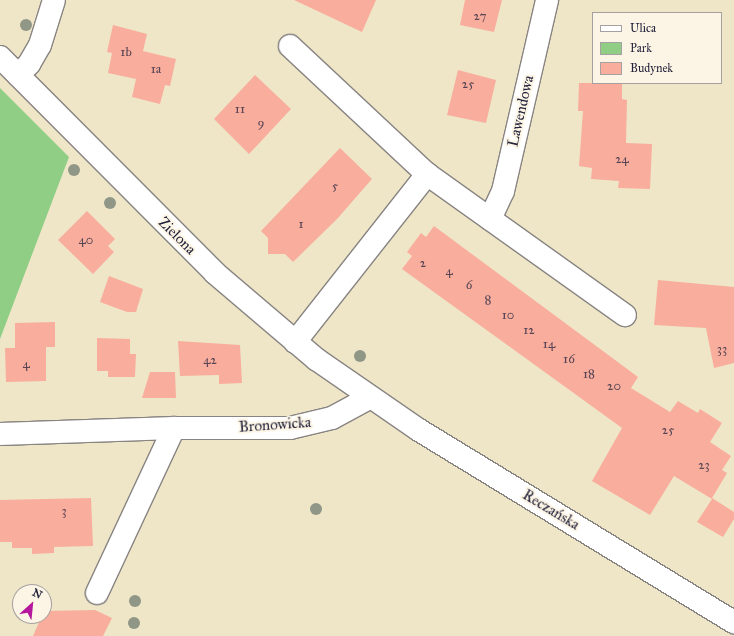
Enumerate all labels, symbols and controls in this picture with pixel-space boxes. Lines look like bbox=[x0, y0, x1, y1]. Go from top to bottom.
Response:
house number: 27 bbox=[474, 8, 486, 24]
legend bbox=[592, 12, 722, 84]
text: Ulica bbox=[630, 21, 656, 35]
text: Park bbox=[630, 41, 652, 55]
house number: 1b bbox=[120, 44, 132, 60]
house number: 1a bbox=[151, 61, 161, 77]
text: Budynek bbox=[630, 61, 673, 75]
street label: Lawendowa bbox=[504, 74, 538, 148]
house number: 25 bbox=[462, 76, 474, 92]
house number: 11 bbox=[235, 101, 245, 117]
house number: 9 bbox=[258, 115, 264, 131]
house number: 24 bbox=[615, 151, 629, 167]
house number: 5 bbox=[332, 178, 338, 194]
street label: Zielona bbox=[154, 213, 200, 259]
house number: 1 bbox=[298, 216, 304, 232]
house number: 40 bbox=[79, 232, 93, 248]
house number: 2 bbox=[420, 255, 426, 271]
house number: 4 bbox=[445, 263, 453, 279]
house number: 6 bbox=[466, 277, 472, 293]
house number: 8 bbox=[485, 292, 491, 308]
house number: 10 bbox=[502, 307, 514, 323]
house number: 12 bbox=[523, 322, 535, 338]
house number: 14 bbox=[543, 336, 555, 352]
house number: 33 bbox=[717, 341, 727, 357]
house number: 16 bbox=[563, 351, 575, 367]
house number: 42 bbox=[203, 352, 217, 368]
house number: 4 bbox=[22, 356, 30, 372]
house number: 18 bbox=[583, 366, 595, 382]
house number: 20 bbox=[607, 378, 621, 394]
street label: Bronowicka bbox=[238, 413, 312, 437]
house number: 25 bbox=[662, 422, 674, 438]
house number: 23 bbox=[698, 457, 710, 473]
street label: Reczańska bbox=[519, 486, 583, 534]
house number: 3 bbox=[61, 503, 67, 519]
north arrow bbox=[12, 584, 52, 624]
text: N bbox=[30, 586, 44, 602]

